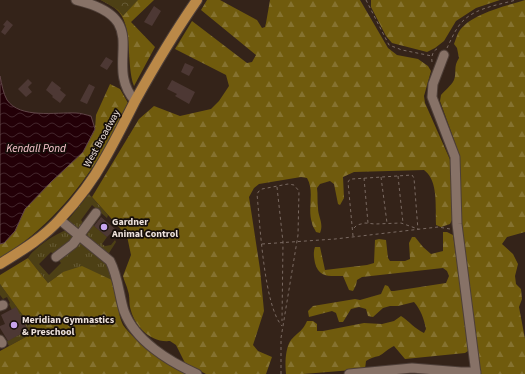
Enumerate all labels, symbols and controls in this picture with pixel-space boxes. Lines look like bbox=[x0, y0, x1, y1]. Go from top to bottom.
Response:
street label: West Broadway bbox=[80, 107, 124, 170]
water label: Kendall Pond bbox=[6, 141, 67, 156]
place label: Gardner Animal Control bbox=[111, 215, 178, 241]
marker: Gardner Animal Control bbox=[99, 222, 109, 232]
place label: Meridian Gymnastics & Preschool bbox=[22, 313, 115, 339]
marker: Meridian Gymnastics & Preschool bbox=[9, 320, 19, 330]

